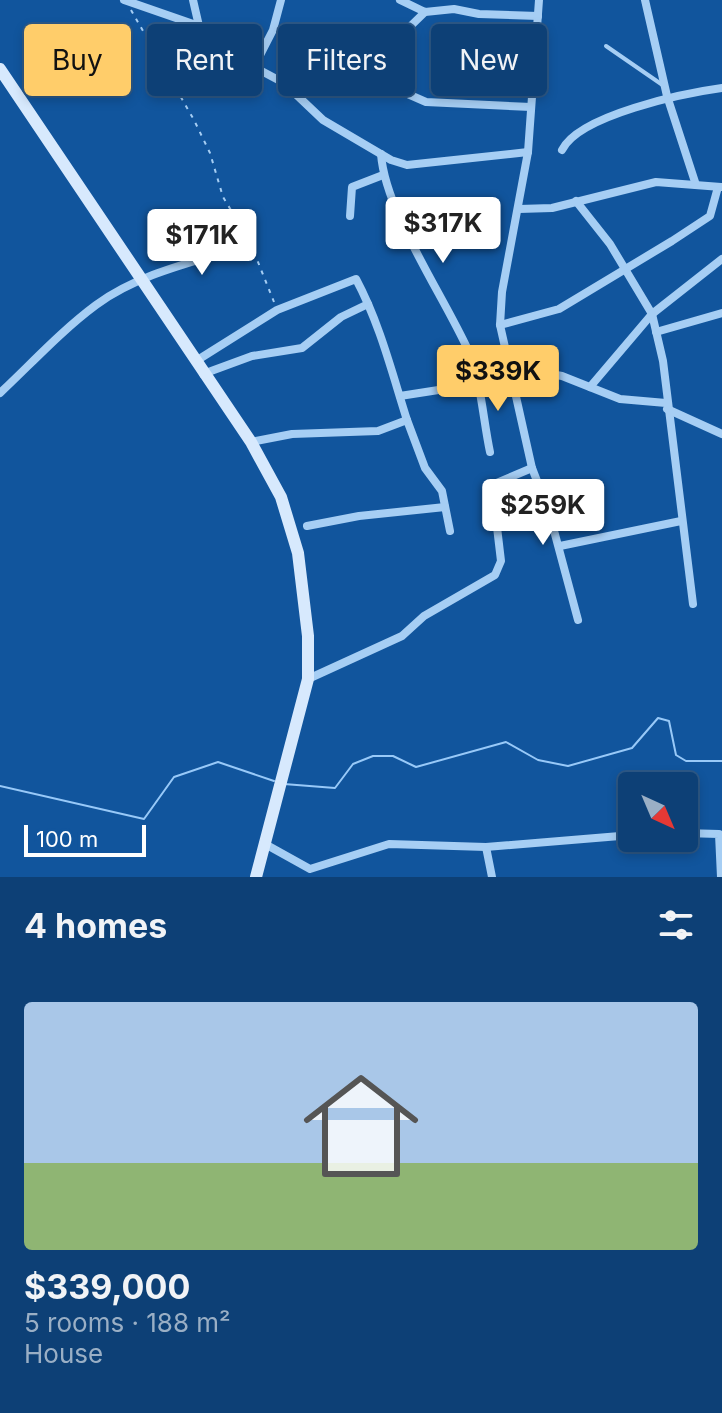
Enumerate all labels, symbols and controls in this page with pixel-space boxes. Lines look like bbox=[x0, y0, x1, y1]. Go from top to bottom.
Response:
chip: Buy bbox=[24, 24, 131, 96]
chip: Rent bbox=[147, 24, 262, 96]
chip: Filters bbox=[278, 24, 415, 96]
chip: New bbox=[431, 24, 547, 96]
pin: $317K bbox=[387, 197, 499, 265]
text: $317K bbox=[404, 207, 482, 238]
pin: $171K bbox=[146, 209, 258, 277]
text: $171K bbox=[165, 219, 239, 250]
pin: $339K bbox=[442, 345, 554, 413]
text: $339K bbox=[455, 355, 541, 386]
pin: $259K bbox=[487, 479, 599, 547]
text: $259K bbox=[500, 489, 586, 520]
north arrow bbox=[618, 772, 698, 852]
map controls bbox=[618, 772, 698, 852]
scale bar bbox=[24, 821, 146, 857]
text: 100 m bbox=[36, 826, 98, 852]
icon: filters bbox=[654, 903, 698, 947]
text: 4 homes bbox=[24, 905, 167, 946]
icon: home bbox=[289, 1054, 433, 1198]
text: $339,000 bbox=[24, 1266, 190, 1307]
text: 5 rooms · 188 m² bbox=[24, 1307, 231, 1338]
text: House bbox=[24, 1338, 103, 1369]

